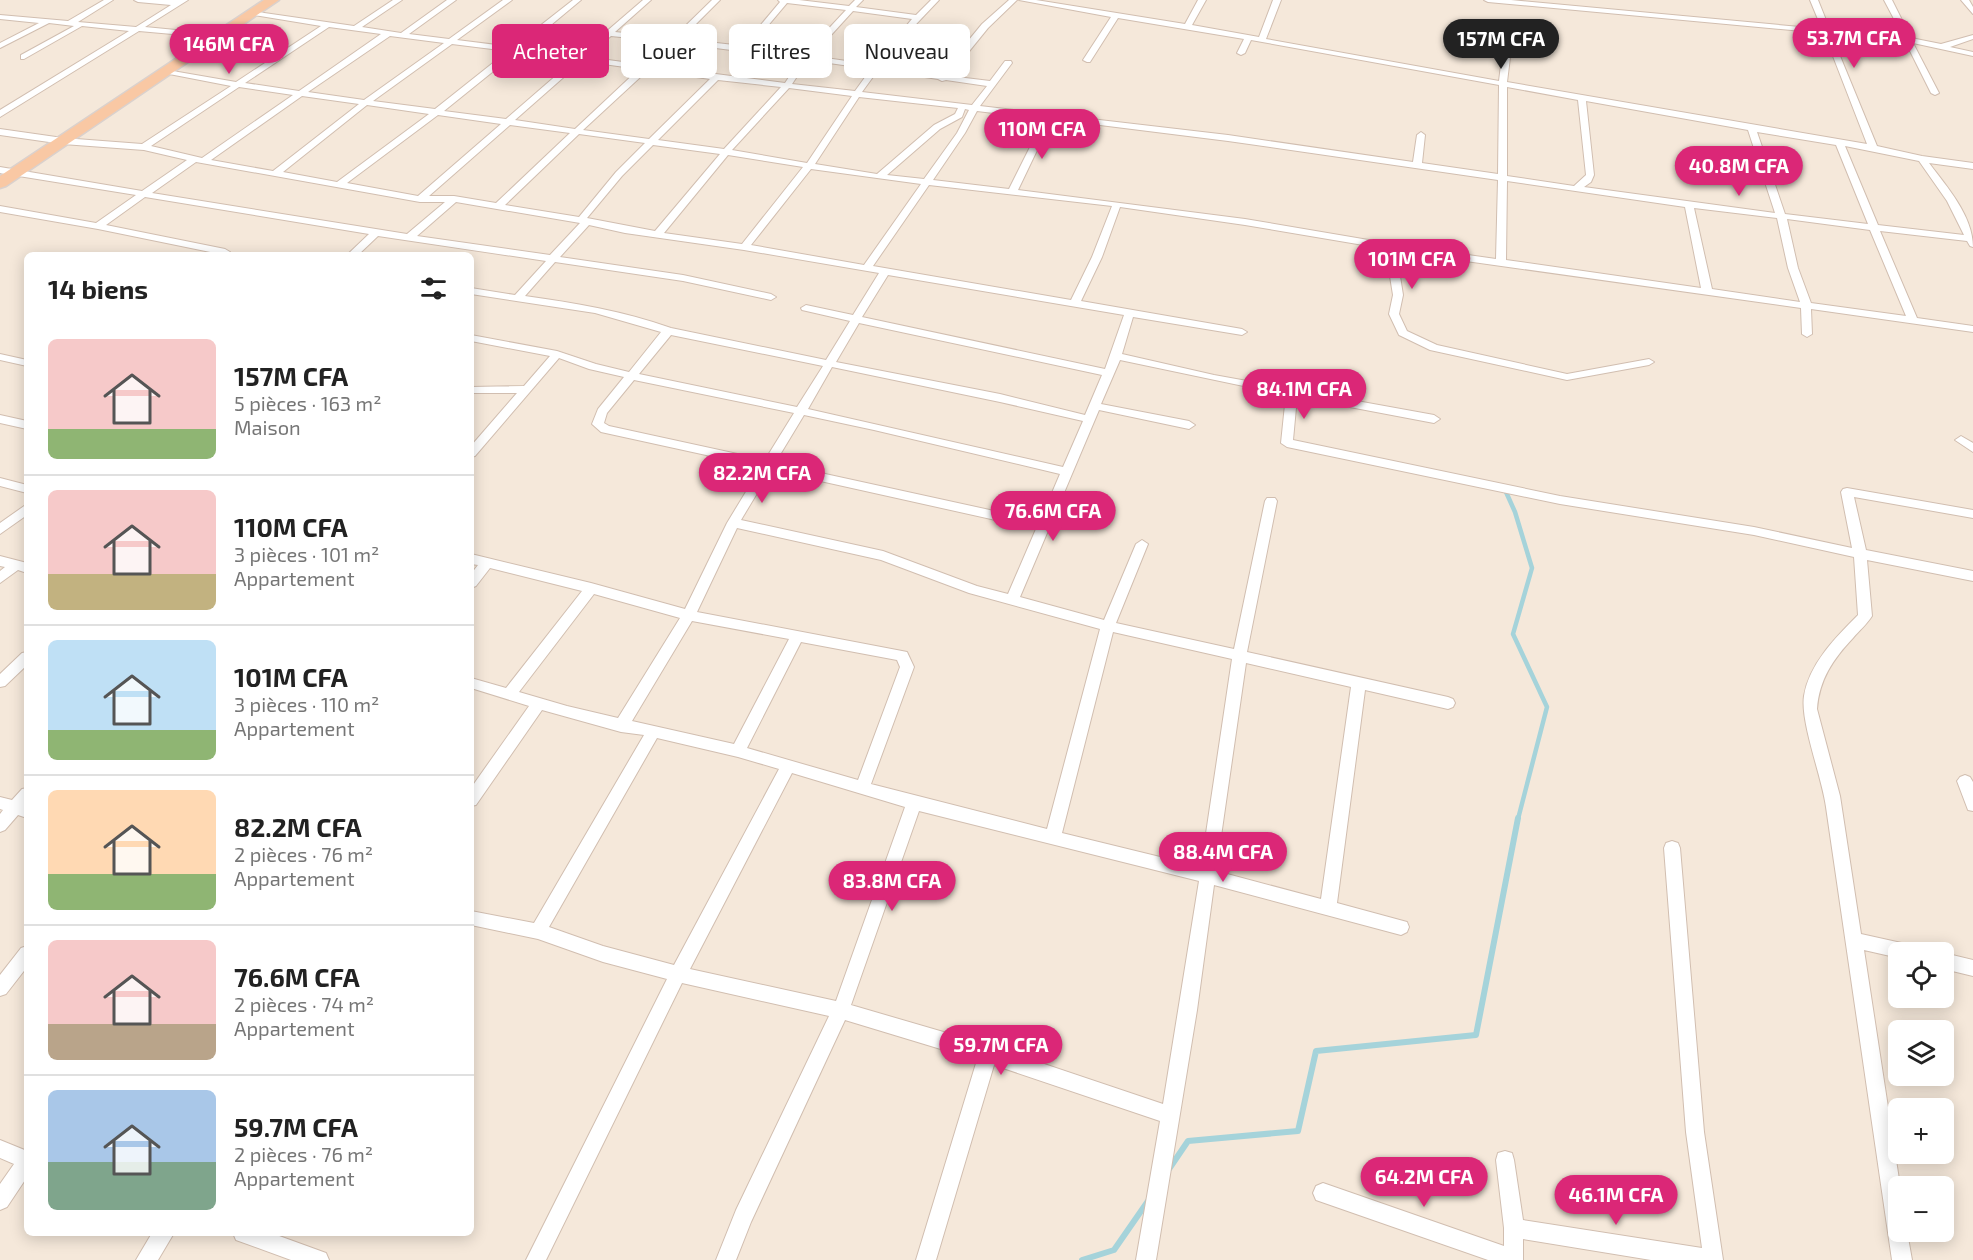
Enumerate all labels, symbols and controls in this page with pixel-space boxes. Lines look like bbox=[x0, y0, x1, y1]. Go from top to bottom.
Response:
pin: 53.7M CFA bbox=[1785, 18, 1923, 69]
pin: 157M CFA bbox=[1439, 19, 1563, 70]
pin: 146M CFA bbox=[167, 24, 291, 75]
chip: Acheter bbox=[492, 24, 609, 78]
chip: Louer bbox=[621, 24, 717, 78]
chip: Filtres bbox=[729, 24, 832, 78]
chip: Nouveau bbox=[844, 24, 970, 78]
text: 53.7M CFA bbox=[1807, 25, 1901, 49]
text: 157M CFA bbox=[1457, 26, 1545, 50]
text: 146M CFA bbox=[184, 31, 274, 55]
pin: 110M CFA bbox=[980, 109, 1104, 160]
text: 110M CFA bbox=[998, 116, 1086, 140]
pin: 40.8M CFA bbox=[1670, 146, 1808, 197]
text: 40.8M CFA bbox=[1689, 153, 1789, 177]
pin: 101M CFA bbox=[1350, 239, 1474, 290]
text: 101M CFA bbox=[1368, 246, 1456, 270]
icon: filters bbox=[417, 272, 450, 305]
text: 14 biens bbox=[48, 273, 148, 304]
text: 157M CFA bbox=[234, 360, 348, 391]
icon: home bbox=[96, 363, 168, 435]
pin: 84.1M CFA bbox=[1235, 369, 1373, 420]
text: 84.1M CFA bbox=[1256, 376, 1352, 400]
text: 5 pièces · 163 m² bbox=[234, 391, 381, 415]
text: Maison bbox=[234, 415, 301, 439]
pin: 82.2M CFA bbox=[693, 453, 831, 504]
text: 82.2M CFA bbox=[713, 460, 811, 484]
pin: 76.6M CFA bbox=[984, 491, 1122, 542]
text: 76.6M CFA bbox=[1005, 498, 1101, 522]
text: 110M CFA bbox=[234, 511, 348, 542]
icon: home bbox=[96, 514, 168, 586]
text: 3 pièces · 101 m² bbox=[234, 542, 379, 566]
text: Appartement bbox=[234, 566, 355, 590]
text: 101M CFA bbox=[234, 661, 348, 692]
icon: home bbox=[96, 664, 168, 736]
text: 3 pièces · 110 m² bbox=[234, 692, 379, 716]
text: Appartement bbox=[234, 716, 355, 740]
text: 82.2M CFA bbox=[234, 811, 362, 842]
icon: home bbox=[96, 814, 168, 886]
pin: 88.4M CFA bbox=[1154, 832, 1292, 883]
text: 88.4M CFA bbox=[1173, 839, 1273, 863]
text: 2 pièces · 76 m² bbox=[234, 842, 373, 866]
pin: 83.8M CFA bbox=[823, 861, 961, 912]
text: Appartement bbox=[234, 866, 355, 890]
text: 83.8M CFA bbox=[843, 868, 941, 892]
map controls bbox=[1888, 942, 1954, 1242]
button: locate bbox=[1888, 942, 1954, 1008]
text: 76.6M CFA bbox=[234, 961, 360, 992]
icon: home bbox=[96, 964, 168, 1036]
text: 2 pièces · 74 m² bbox=[234, 992, 374, 1016]
text: Appartement bbox=[234, 1016, 355, 1040]
button: layers bbox=[1888, 1020, 1954, 1086]
pin: 59.7M CFA bbox=[932, 1025, 1070, 1076]
text: 59.7M CFA bbox=[953, 1032, 1049, 1056]
button: + bbox=[1888, 1098, 1954, 1164]
text: 59.7M CFA bbox=[234, 1111, 358, 1142]
icon: home bbox=[96, 1114, 168, 1186]
text: 2 pièces · 76 m² bbox=[234, 1142, 373, 1166]
pin: 64.2M CFA bbox=[1355, 1157, 1493, 1208]
text: 64.2M CFA bbox=[1375, 1164, 1473, 1188]
text: Appartement bbox=[234, 1166, 355, 1190]
pin: 46.1M CFA bbox=[1547, 1175, 1685, 1226]
button: − bbox=[1888, 1176, 1954, 1242]
text: 46.1M CFA bbox=[1569, 1182, 1663, 1206]

